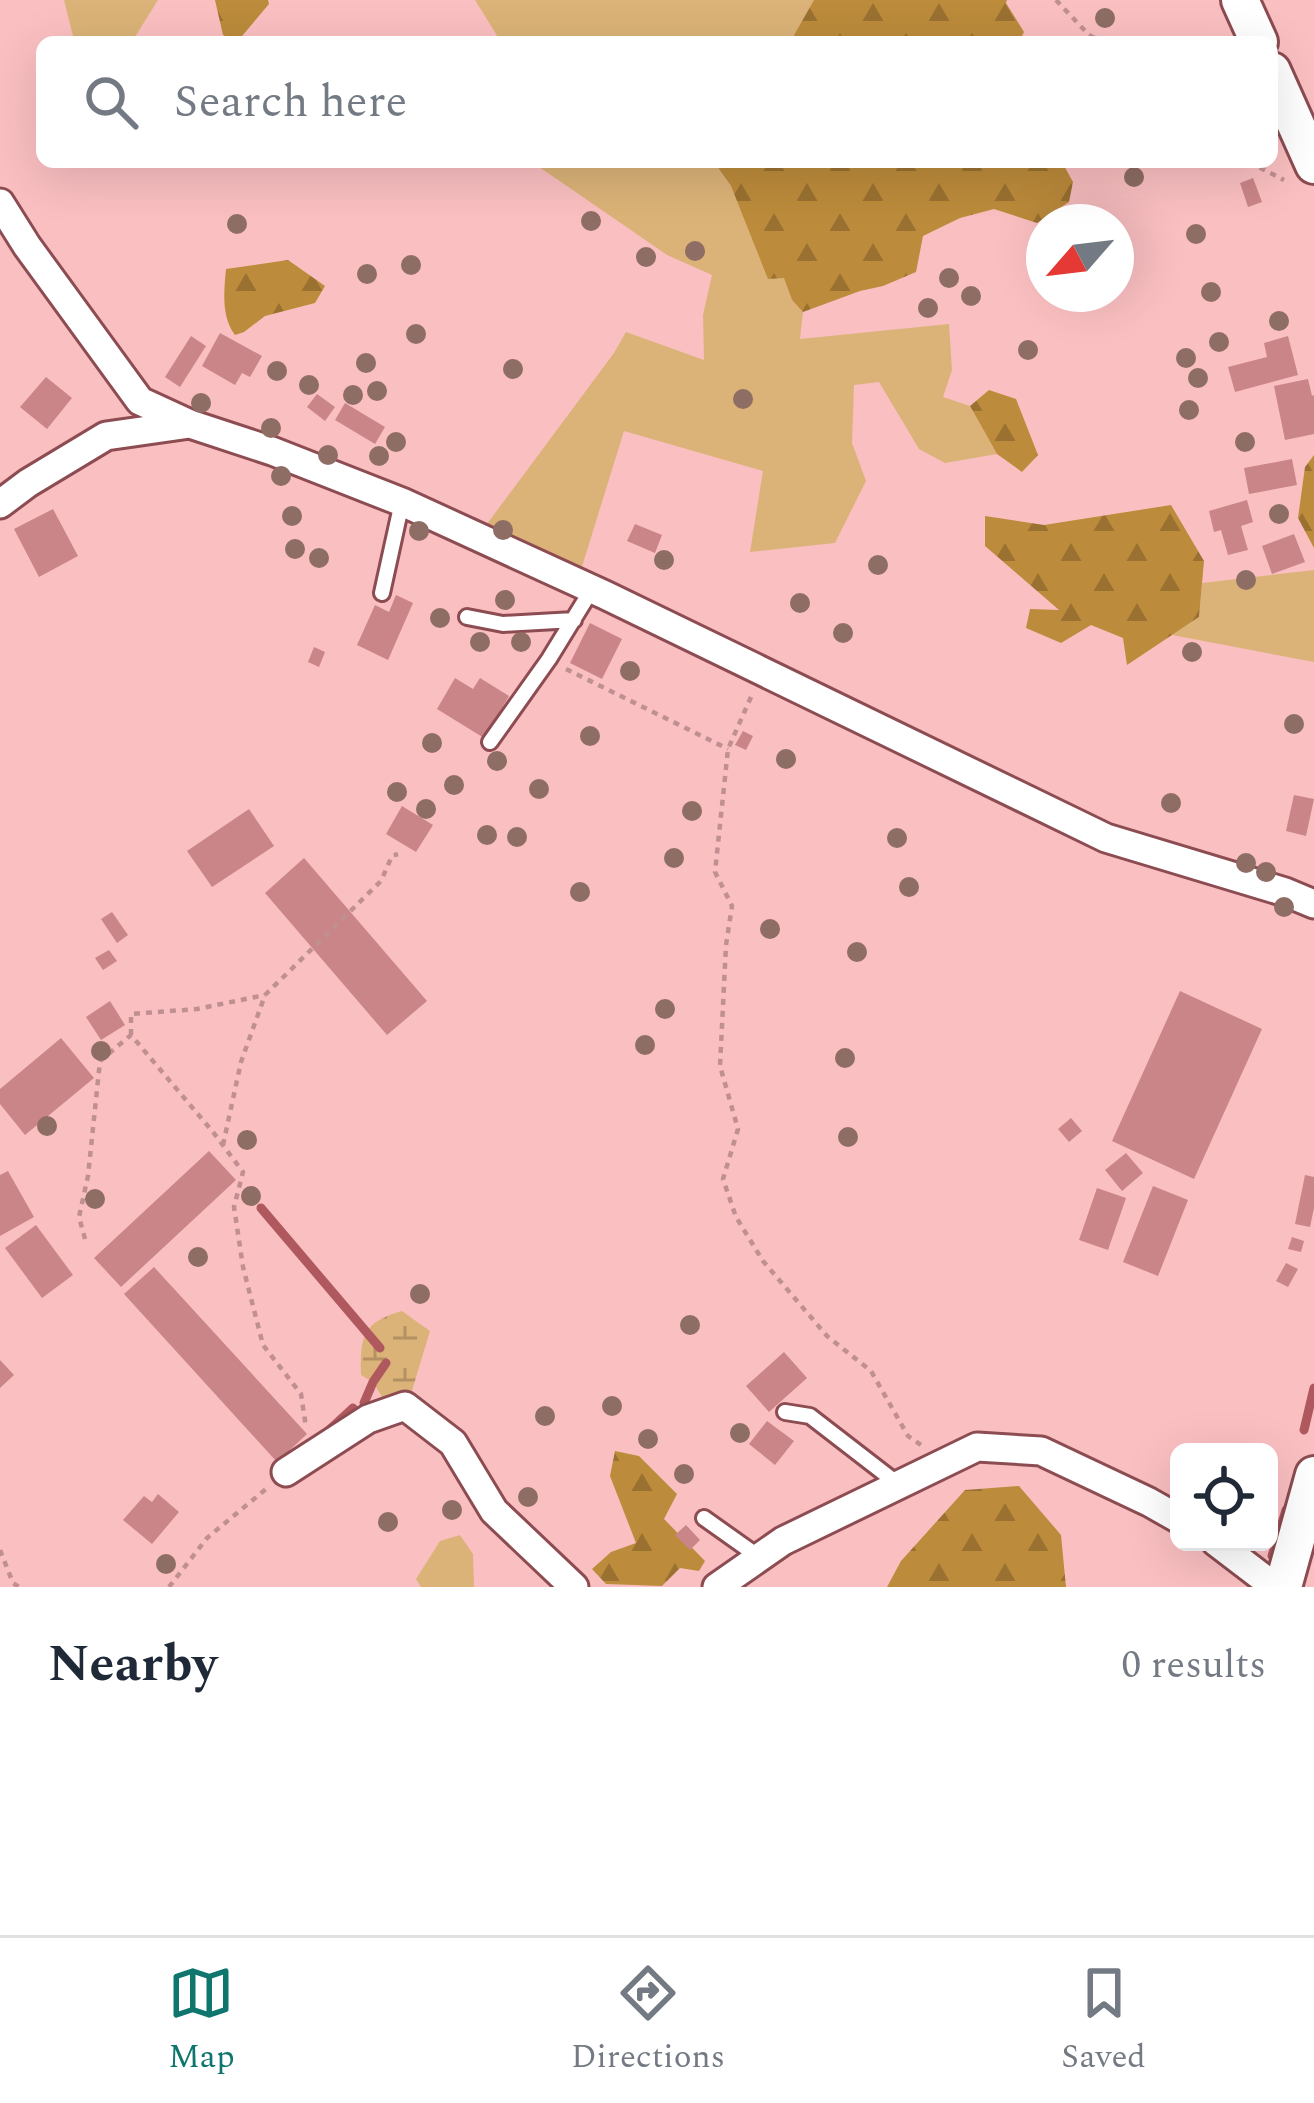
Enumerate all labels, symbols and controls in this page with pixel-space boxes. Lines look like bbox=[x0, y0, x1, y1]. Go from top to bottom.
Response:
search box bbox=[36, 36, 1278, 168]
text: Search here bbox=[174, 68, 407, 137]
icon: search bbox=[78, 69, 144, 135]
north arrow bbox=[1026, 204, 1134, 312]
map controls bbox=[1170, 1443, 1278, 1551]
button: locate bbox=[1170, 1443, 1278, 1551]
text: Nearby bbox=[48, 1626, 217, 1704]
text: 0 results bbox=[1122, 1636, 1266, 1695]
tab: Map bbox=[168, 1960, 235, 2082]
tab: Directions bbox=[571, 1960, 725, 2082]
tab: Saved bbox=[1061, 1960, 1146, 2082]

